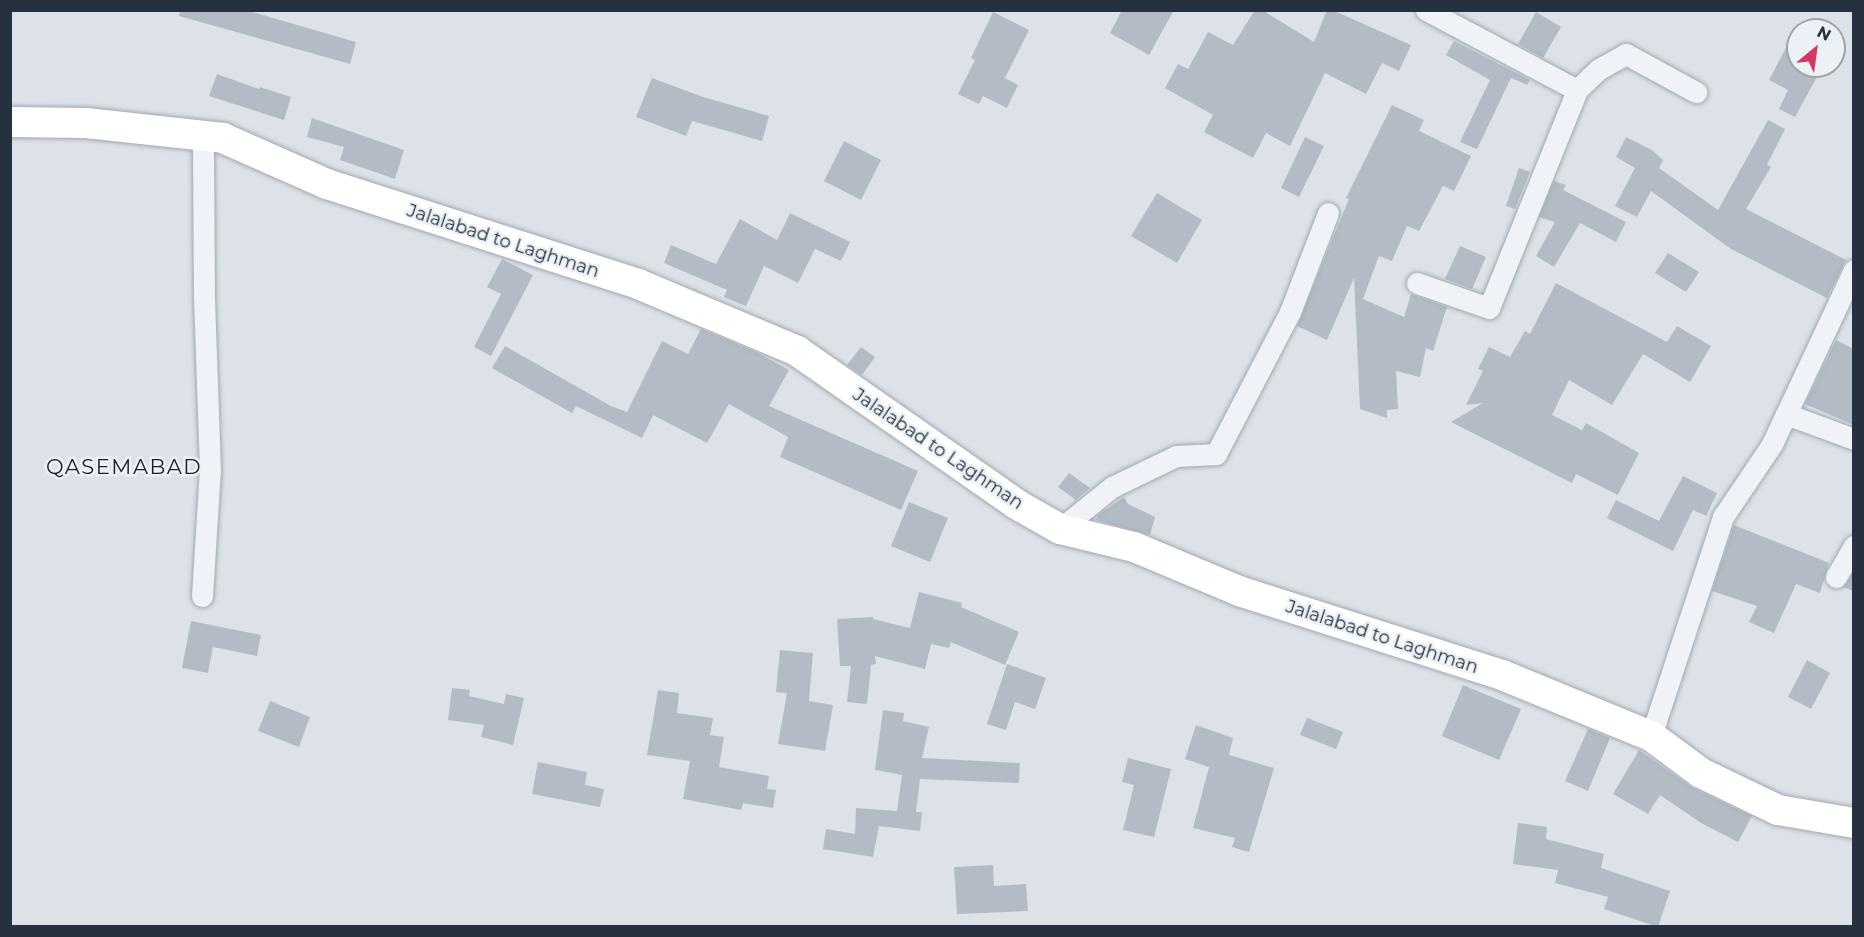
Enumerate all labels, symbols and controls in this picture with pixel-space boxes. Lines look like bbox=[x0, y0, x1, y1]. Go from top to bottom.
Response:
north arrow bbox=[1786, 18, 1846, 78]
text: N bbox=[1814, 22, 1834, 45]
street label: Jalalabad to Laghman bbox=[404, 200, 602, 282]
street label: Jalalabad to Laghman bbox=[849, 384, 1027, 514]
district label: QASEMABAD bbox=[46, 454, 202, 480]
street label: Jalalabad to Laghman bbox=[1283, 596, 1481, 678]

